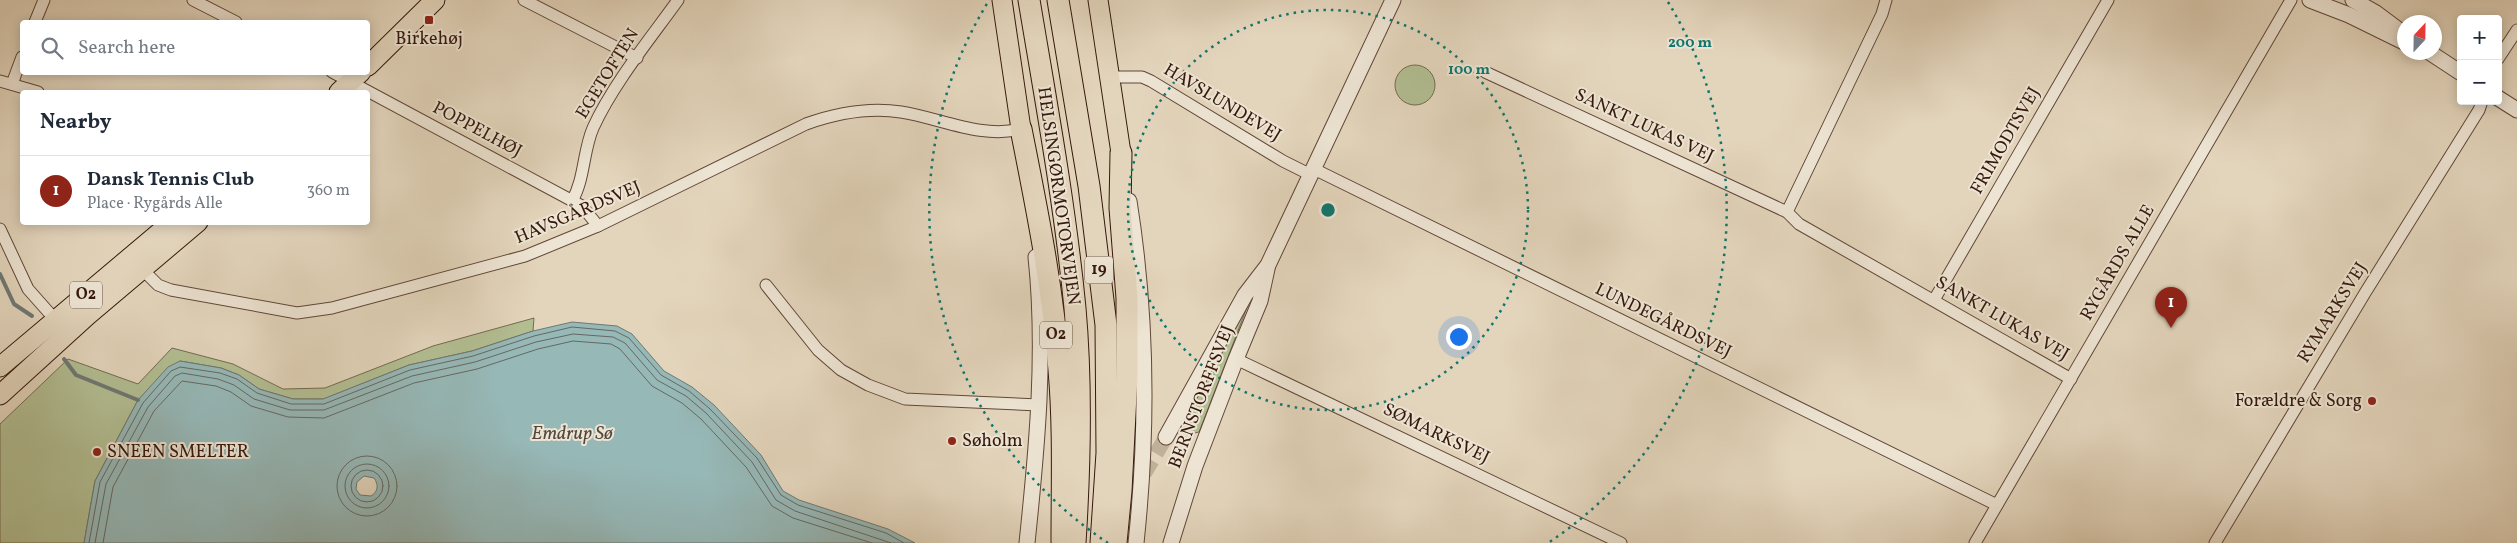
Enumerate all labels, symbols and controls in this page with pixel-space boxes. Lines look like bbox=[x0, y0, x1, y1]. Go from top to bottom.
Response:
marker: Birkehøj bbox=[423, 14, 435, 26]
north arrow bbox=[2397, 15, 2442, 60]
map controls bbox=[2457, 15, 2502, 105]
button: + bbox=[2457, 15, 2502, 60]
search box bbox=[20, 20, 370, 75]
street label: EGETOFTEN bbox=[570, 24, 646, 124]
place label: Birkehøj bbox=[395, 27, 463, 52]
text: 200 m bbox=[1668, 33, 1712, 54]
icon: search bbox=[38, 34, 66, 62]
text: Search here bbox=[78, 35, 175, 61]
street label: HAVSLUNDEVEJ bbox=[1158, 58, 1286, 148]
text: 100 m bbox=[1448, 60, 1491, 81]
button: − bbox=[2457, 60, 2502, 105]
street label: SANKT LUKAS VEJ bbox=[1570, 83, 1718, 169]
street label: FRIMODTSVEJ bbox=[1965, 83, 2047, 199]
street label: HELSINGØRMOTORVEJEN bbox=[1030, 85, 1086, 307]
street label: POPPELHØJ bbox=[428, 96, 526, 164]
text: Nearby bbox=[40, 108, 111, 137]
text: Dansk Tennis Club bbox=[87, 167, 254, 193]
street label: HAVSGÅRDSVEJ bbox=[511, 175, 645, 251]
text: 1 bbox=[53, 180, 59, 202]
text: 360 m bbox=[307, 180, 350, 202]
text: Place · Rygårds Alle bbox=[87, 193, 223, 215]
street label: RYGÅRDS ALLE bbox=[2075, 200, 2161, 326]
centre of rings bbox=[1319, 201, 1337, 219]
road number: 19 bbox=[1085, 256, 1113, 284]
street label: RYMARKSVEJ bbox=[2292, 258, 2374, 368]
street label: SANKT LUKAS VEJ bbox=[1931, 271, 2074, 368]
street label: LUNDEGÅRDSVEJ bbox=[1591, 277, 1735, 365]
road number: O2 bbox=[70, 282, 102, 308]
pin: 1 bbox=[2155, 287, 2187, 328]
road number: O2 bbox=[1040, 322, 1072, 348]
street label: BERNSTORFFSVEJ bbox=[1163, 322, 1241, 472]
your location bbox=[1446, 324, 1472, 350]
place label: Forældre & Sorg bbox=[2235, 389, 2362, 414]
marker: Forældre & Sorg bbox=[2366, 395, 2378, 407]
street label: SØMARKSVEJ bbox=[1379, 397, 1494, 471]
water label: Emdrup Sø bbox=[531, 421, 614, 447]
place label: Søholm bbox=[962, 429, 1023, 454]
marker: Søholm bbox=[946, 435, 958, 447]
place label: SNEEN SMELTER bbox=[107, 440, 249, 465]
marker: SNEEN SMELTER bbox=[91, 446, 103, 458]

